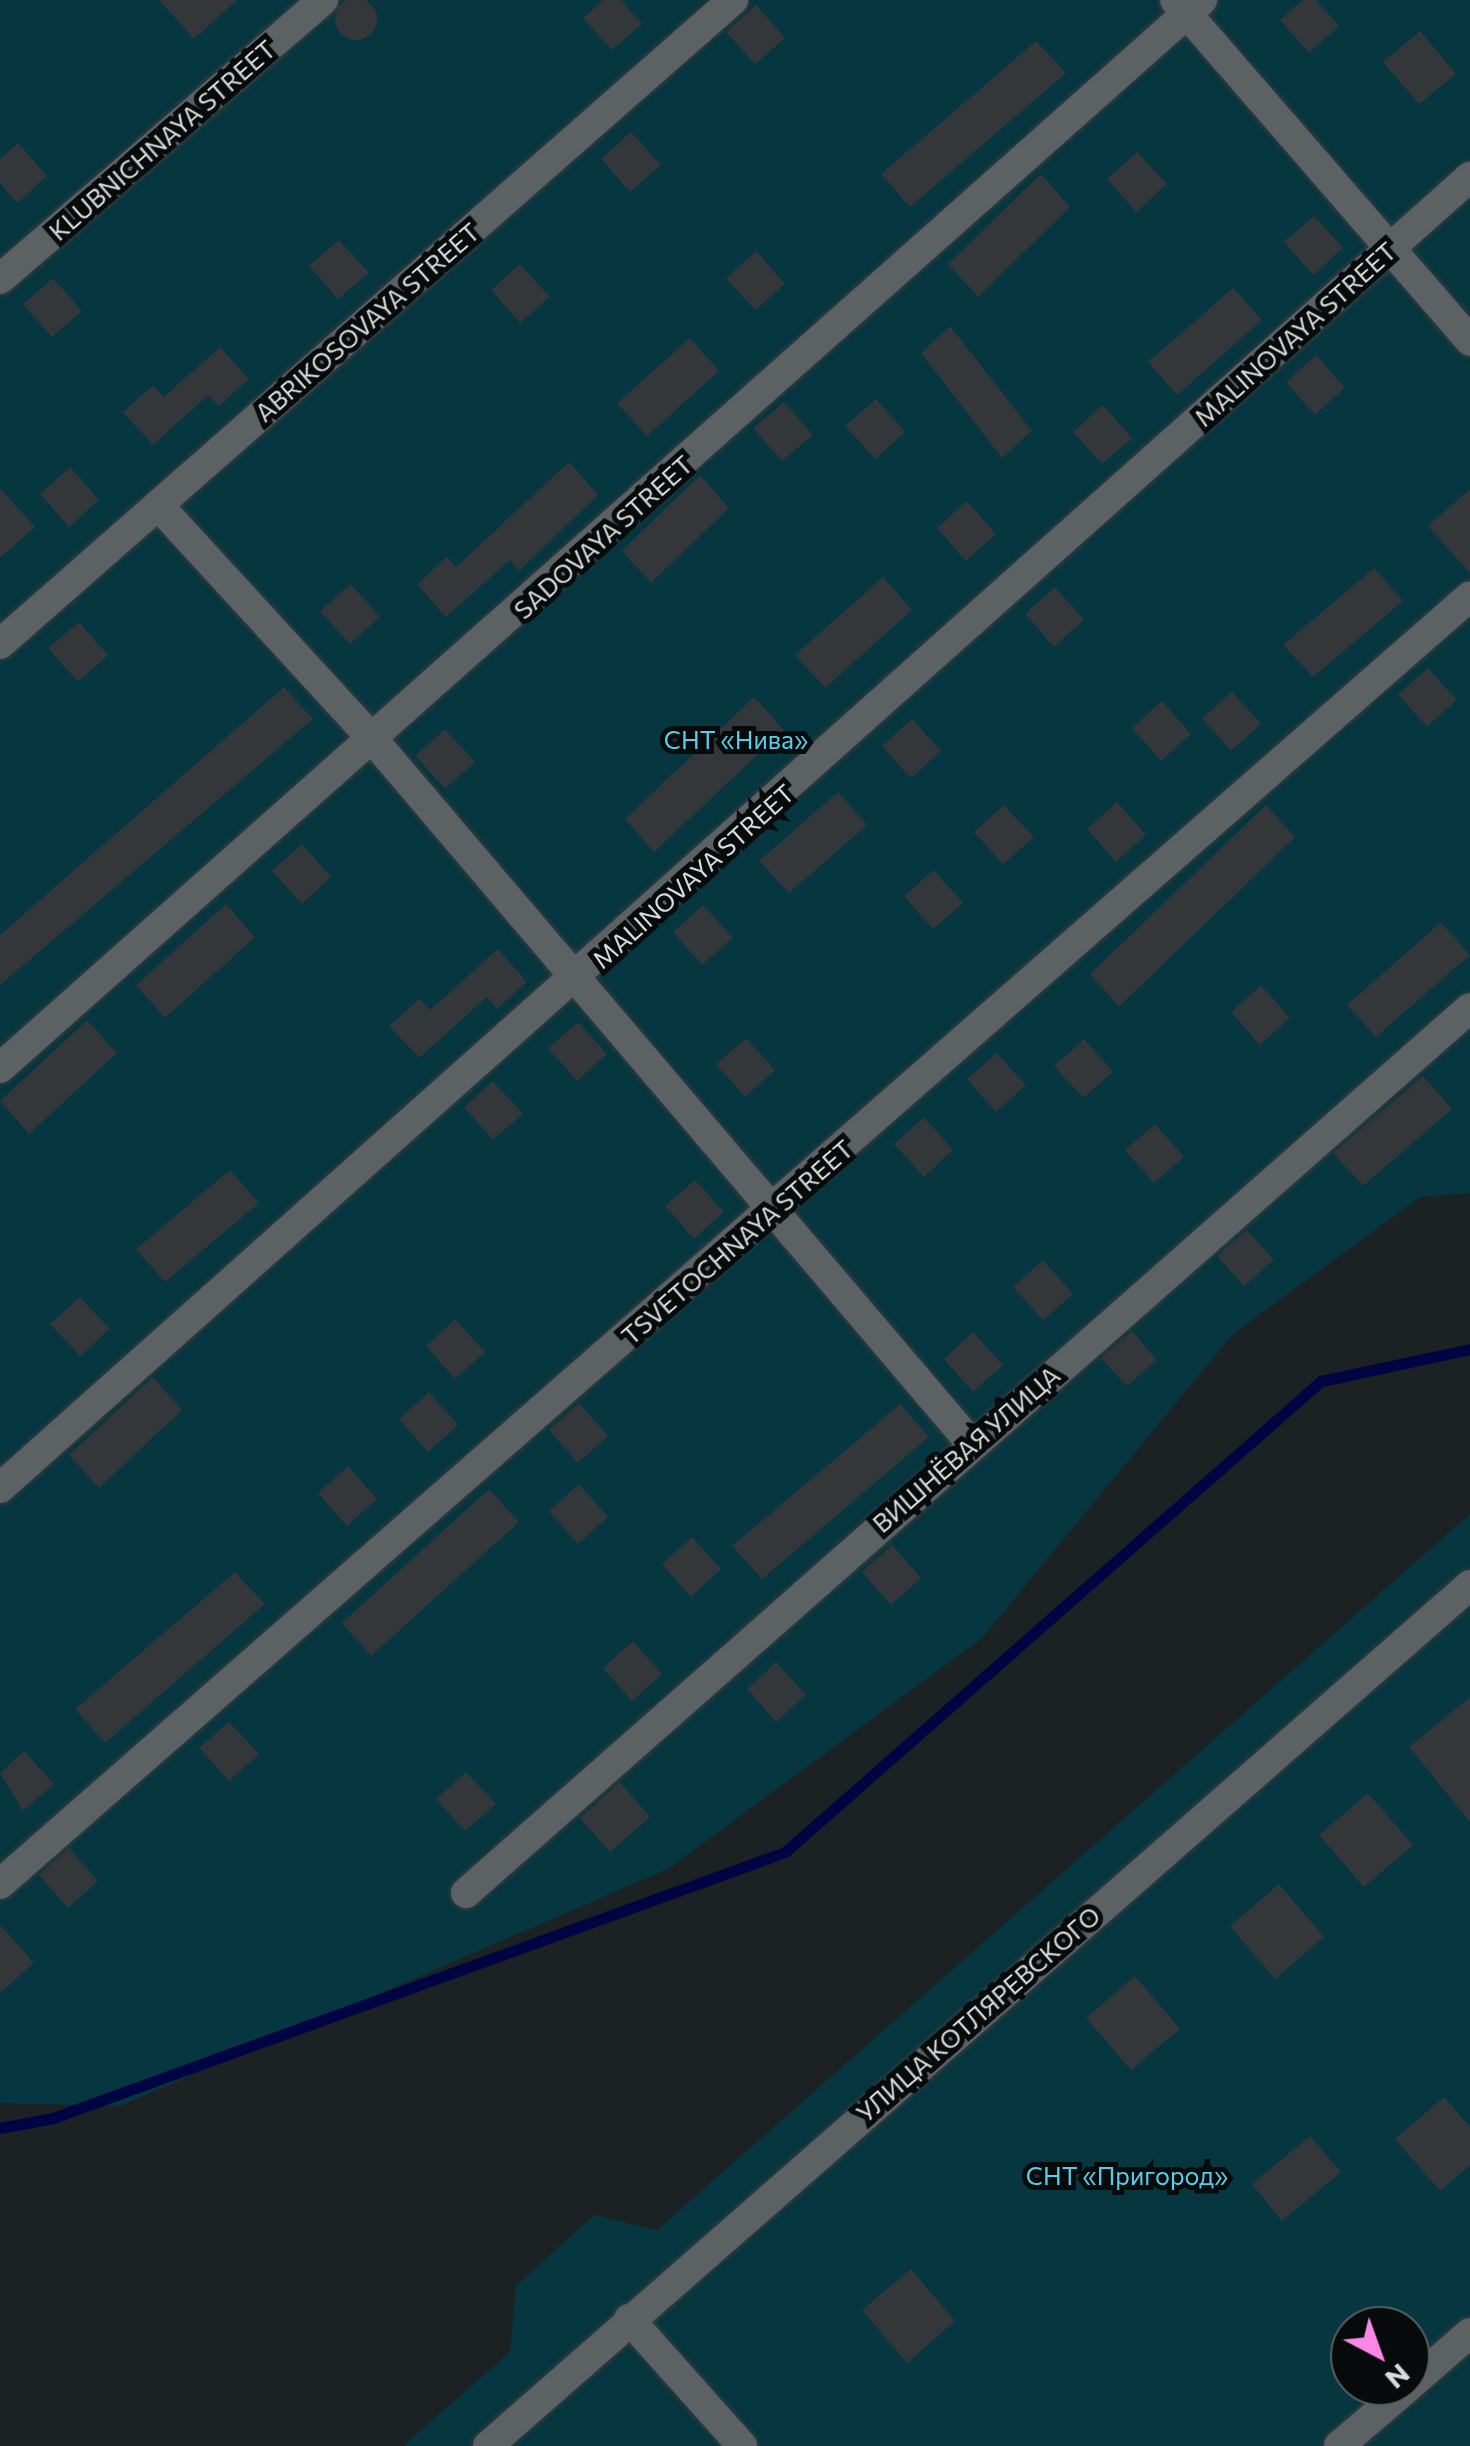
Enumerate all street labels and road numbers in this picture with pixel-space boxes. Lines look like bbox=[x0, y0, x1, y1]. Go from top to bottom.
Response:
street label: KLUBNICHNAYA STREET bbox=[43, 34, 281, 246]
street label: ABRIKOSOVAYA STREET bbox=[249, 216, 485, 428]
street label: MALINOVAYA STREET bbox=[1188, 236, 1402, 432]
street label: SADOVAYA STREET bbox=[508, 449, 698, 625]
street label: MALINOVAYA STREET bbox=[586, 778, 800, 974]
street label: TSVETOCHNAYA STREET bbox=[615, 1133, 859, 1351]
street label: ВИШНЁВАЯ УЛИЦА bbox=[866, 1360, 1066, 1538]
street label: УЛИЦА КОТЛЯРЕВСКОГО bbox=[850, 1900, 1106, 2128]

